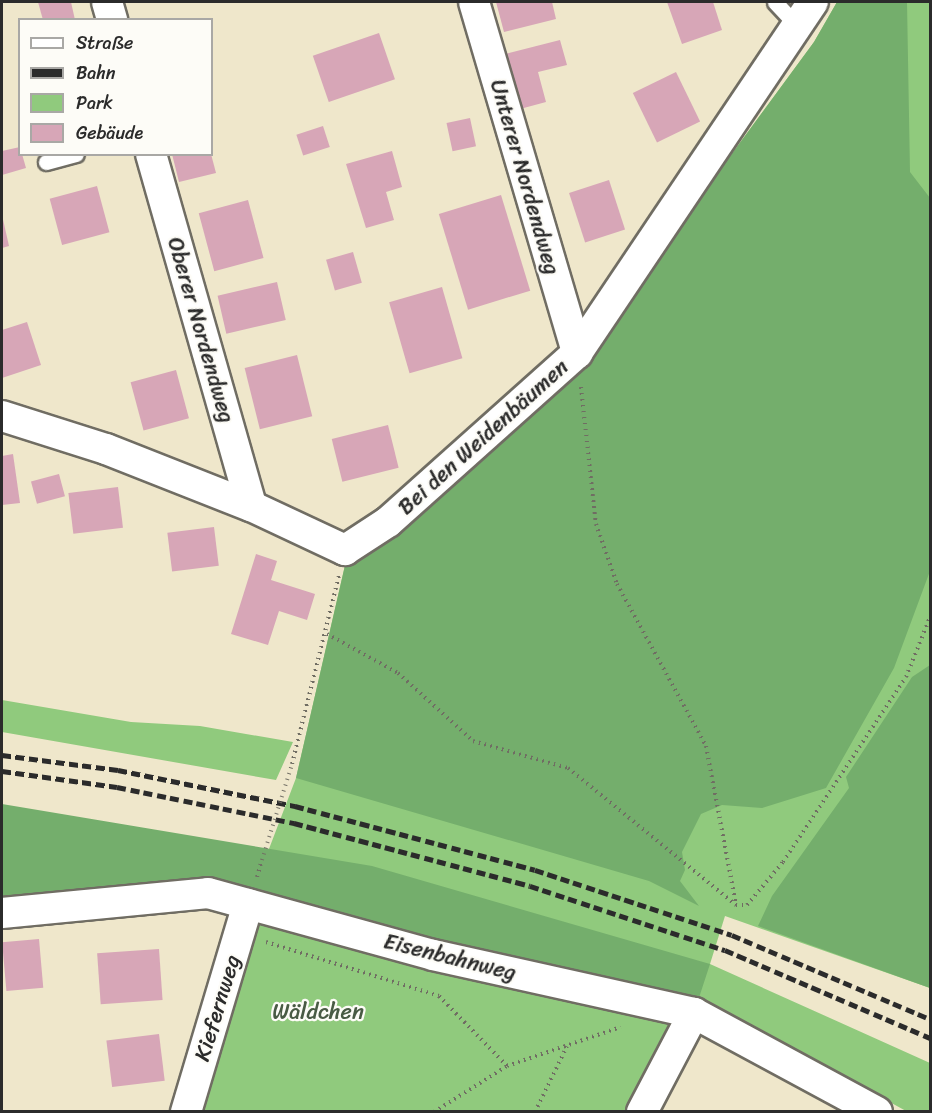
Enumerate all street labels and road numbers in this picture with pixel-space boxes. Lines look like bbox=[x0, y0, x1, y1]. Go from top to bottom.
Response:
street label: Unterer Nordendweg bbox=[485, 77, 565, 277]
street label: Oberer Nordendweg bbox=[162, 234, 240, 426]
street label: Bei den Weidenbäumen bbox=[392, 353, 574, 521]
street label: Eisenbahnweg bbox=[381, 928, 519, 986]
street label: Kiefernweg bbox=[188, 952, 246, 1064]

